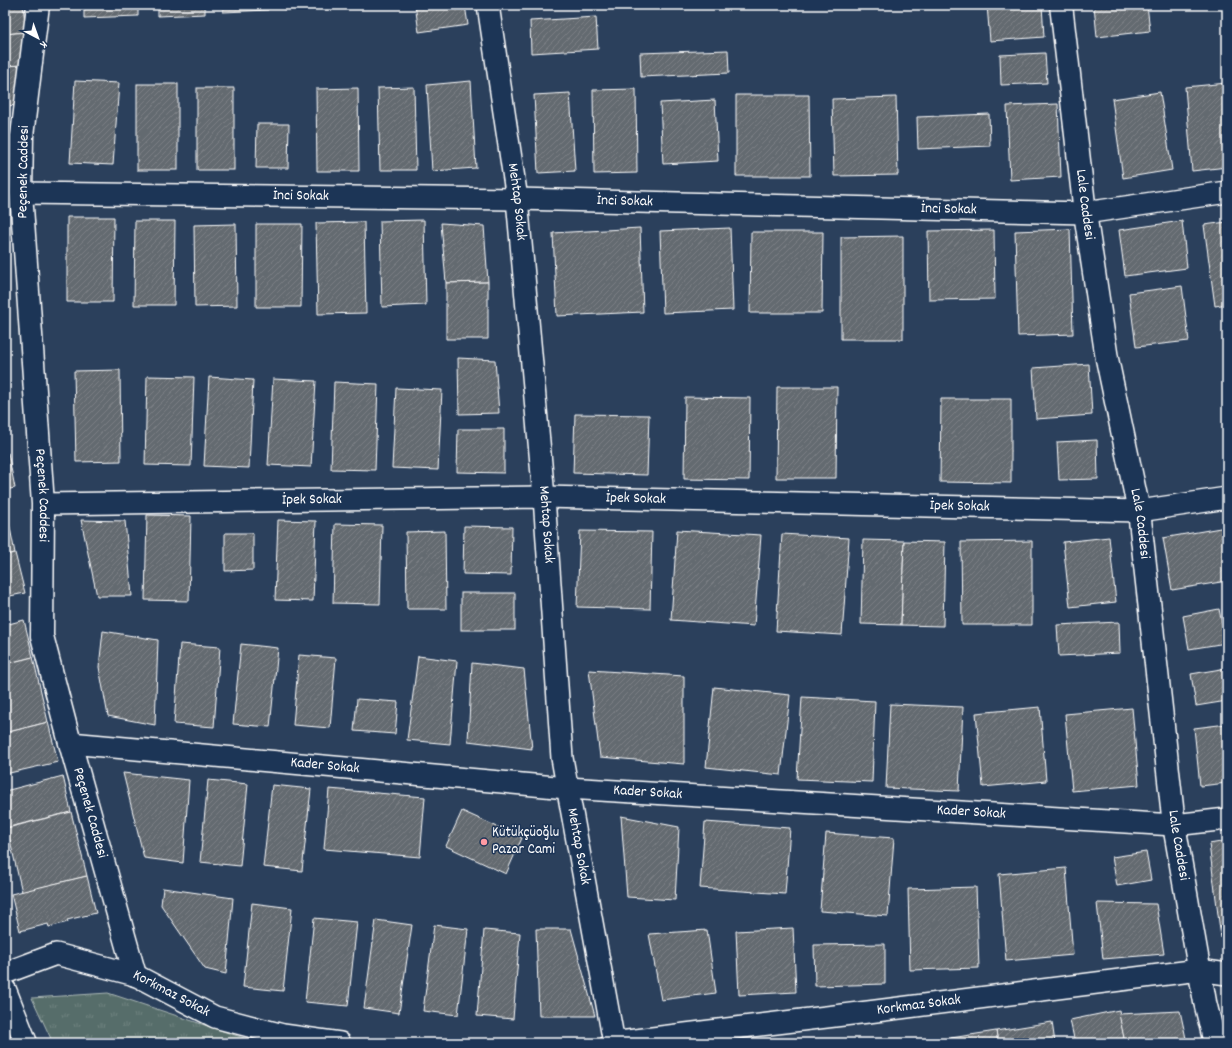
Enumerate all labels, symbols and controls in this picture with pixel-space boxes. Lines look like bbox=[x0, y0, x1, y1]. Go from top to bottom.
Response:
north arrow bbox=[18, 18, 58, 58]
text: K bbox=[36, 36, 50, 52]
street label: Peçenek Caddesi bbox=[12, 125, 36, 219]
street label: Mehtap Sokak bbox=[501, 162, 532, 242]
street label: Lale Caddesi bbox=[1069, 168, 1100, 242]
street label: İnci Sokak bbox=[273, 185, 329, 208]
street label: İnci Sokak bbox=[597, 190, 653, 213]
street label: İnci Sokak bbox=[921, 198, 977, 221]
street label: Peçenek Caddesi bbox=[28, 448, 54, 542]
street label: Mehtap Sokak bbox=[532, 485, 560, 564]
street label: Lale Caddesi bbox=[1124, 486, 1155, 560]
street label: İpek Sokak bbox=[606, 487, 666, 511]
street label: İpek Sokak bbox=[282, 489, 342, 512]
street label: İpek Sokak bbox=[930, 495, 990, 518]
street label: Kader Sokak bbox=[289, 752, 360, 780]
street label: Peçenek Caddesi bbox=[66, 765, 113, 861]
street label: Kader Sokak bbox=[613, 780, 683, 806]
street label: Kader Sokak bbox=[936, 800, 1006, 826]
street label: Mehtap Sokak bbox=[560, 806, 596, 887]
street label: Lale Caddesi bbox=[1161, 809, 1195, 883]
place label: Kütükçüoğlu Pazar Cami bbox=[492, 822, 559, 861]
marker: Kütükçüoğlu Pazar Cami bbox=[479, 837, 489, 847]
street label: Korkmaz Sokak bbox=[129, 965, 214, 1023]
street label: Korkmaz Sokak bbox=[875, 989, 962, 1022]

